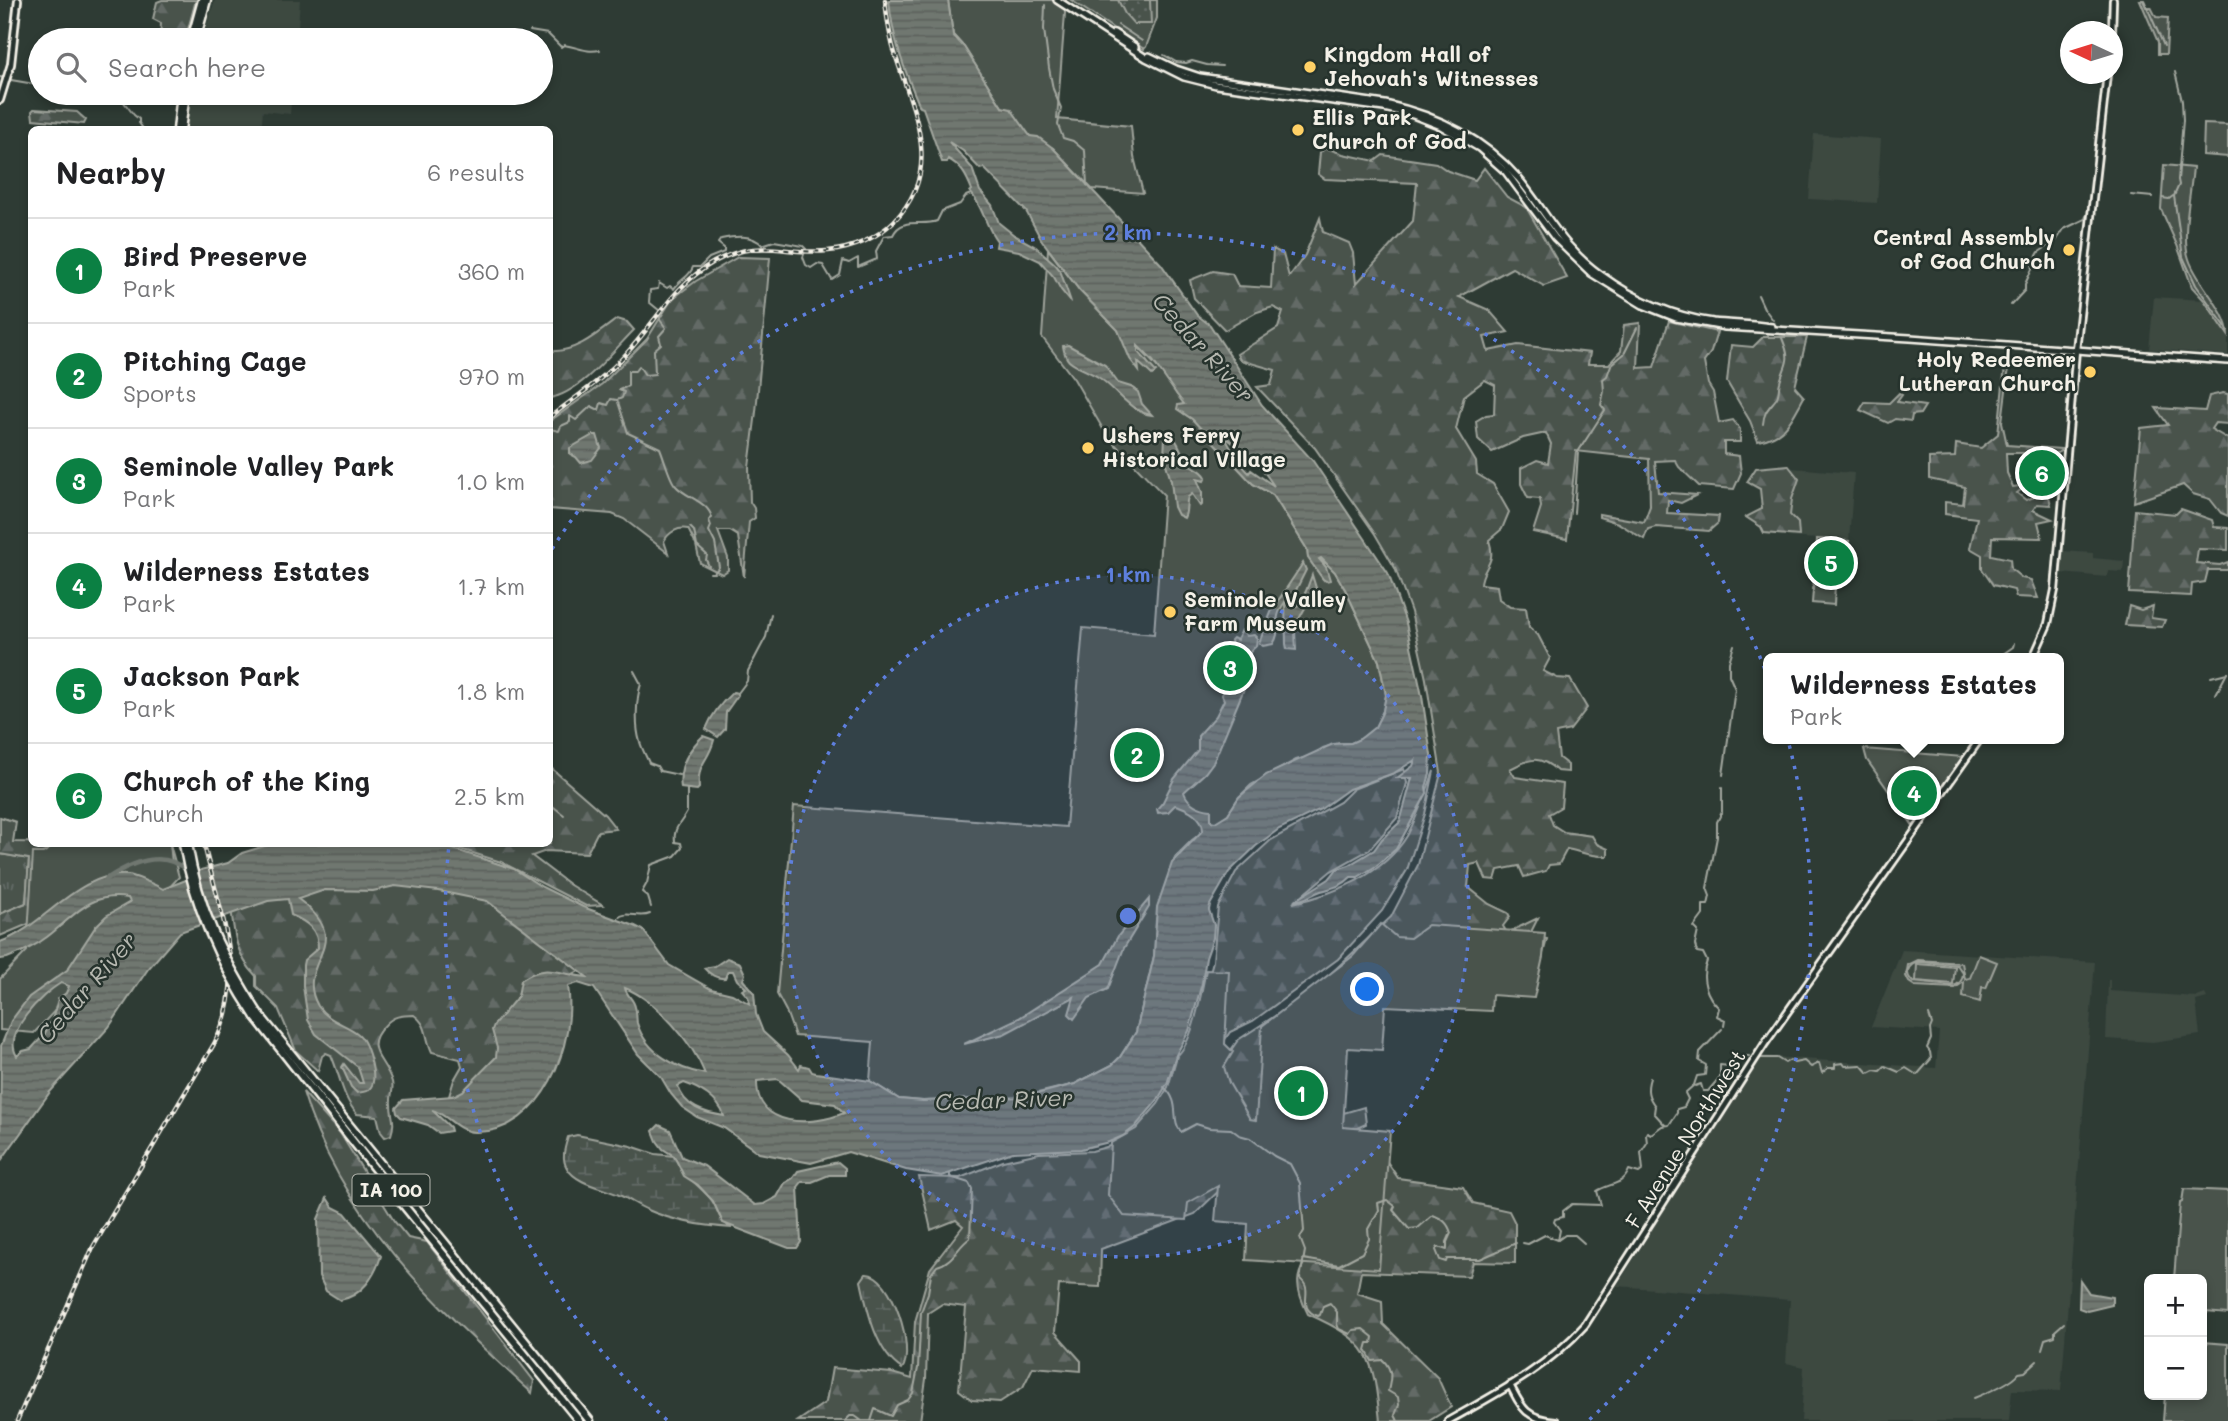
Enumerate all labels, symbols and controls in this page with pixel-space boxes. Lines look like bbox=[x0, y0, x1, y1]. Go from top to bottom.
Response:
north arrow bbox=[2060, 21, 2123, 84]
search box bbox=[28, 28, 553, 105]
place label: Kingdom Hall of Jehovah's Witnesses bbox=[1324, 40, 1539, 91]
icon: search bbox=[52, 48, 90, 86]
text: Search here bbox=[108, 50, 266, 84]
marker: Kingdom Hall of Jehovah's Witnesses bbox=[1302, 59, 1318, 75]
place label: Ellis Park Church of God bbox=[1312, 103, 1467, 154]
marker: Ellis Park Church of God bbox=[1290, 122, 1306, 138]
text: Nearby bbox=[56, 152, 166, 192]
text: 6 results bbox=[427, 157, 525, 187]
text: 2 km bbox=[1104, 218, 1152, 245]
place label: Central Assembly of God Church bbox=[1873, 223, 2055, 274]
text: Bird Preserve bbox=[123, 239, 307, 273]
marker: Central Assembly of God Church bbox=[2061, 242, 2077, 258]
text: 1 bbox=[74, 256, 84, 286]
text: 360 m bbox=[458, 256, 525, 286]
text: Park bbox=[123, 273, 175, 303]
water label: Cedar River bbox=[1146, 286, 1261, 409]
text: Pitching Cage bbox=[123, 344, 307, 378]
place label: Holy Redeemer Lutheran Church bbox=[1899, 345, 2076, 396]
text: 2 bbox=[73, 361, 85, 391]
text: 970 m bbox=[459, 361, 525, 391]
marker: Holy Redeemer Lutheran Church bbox=[2082, 364, 2098, 380]
text: Sports bbox=[123, 378, 197, 408]
place label: Ushers Ferry Historical Village bbox=[1102, 421, 1286, 472]
marker: Ushers Ferry Historical Village bbox=[1080, 440, 1096, 456]
pin: 6 bbox=[2019, 447, 2065, 499]
text: Seminole Valley Park bbox=[123, 449, 394, 483]
text: 3 bbox=[72, 466, 86, 496]
text: 1.0 km bbox=[456, 466, 525, 496]
text: Park bbox=[123, 483, 175, 513]
pin: 5 bbox=[1808, 537, 1854, 589]
text: Wilderness Estates bbox=[123, 554, 370, 588]
text: 1 km bbox=[1106, 560, 1150, 587]
text: 4 bbox=[72, 571, 86, 601]
text: 1.7 km bbox=[457, 571, 525, 601]
place label: Seminole Valley Farm Museum bbox=[1184, 585, 1346, 636]
text: Park bbox=[123, 588, 175, 618]
marker: Seminole Valley Farm Museum bbox=[1162, 604, 1178, 620]
pin: 3 bbox=[1207, 642, 1253, 694]
popup bbox=[1763, 653, 2064, 744]
text: Jackson Park bbox=[123, 659, 300, 693]
text: Wilderness Estates bbox=[1790, 667, 2037, 701]
text: 5 bbox=[72, 676, 86, 706]
text: 1.8 km bbox=[456, 676, 525, 706]
text: Park bbox=[123, 693, 175, 723]
text: Park bbox=[1790, 701, 1842, 731]
pin: 2 bbox=[1114, 729, 1160, 781]
text: Church of the King bbox=[123, 764, 370, 798]
pin: 4 bbox=[1891, 767, 1937, 819]
text: 6 bbox=[72, 781, 86, 811]
text: 2.5 km bbox=[454, 781, 525, 811]
text: Church bbox=[123, 798, 203, 828]
centre of rings bbox=[1116, 904, 1140, 928]
water label: Cedar River bbox=[30, 925, 143, 1049]
your location bbox=[1350, 972, 1384, 1006]
street label: F Avenue Northwest bbox=[1619, 1044, 1751, 1233]
pin: 1 bbox=[1278, 1067, 1324, 1119]
water label: Cedar River bbox=[934, 1082, 1074, 1116]
road number: IA 100 bbox=[352, 1174, 430, 1206]
map controls bbox=[2144, 1274, 2207, 1400]
button: + bbox=[2144, 1274, 2207, 1337]
button: − bbox=[2144, 1337, 2207, 1400]

